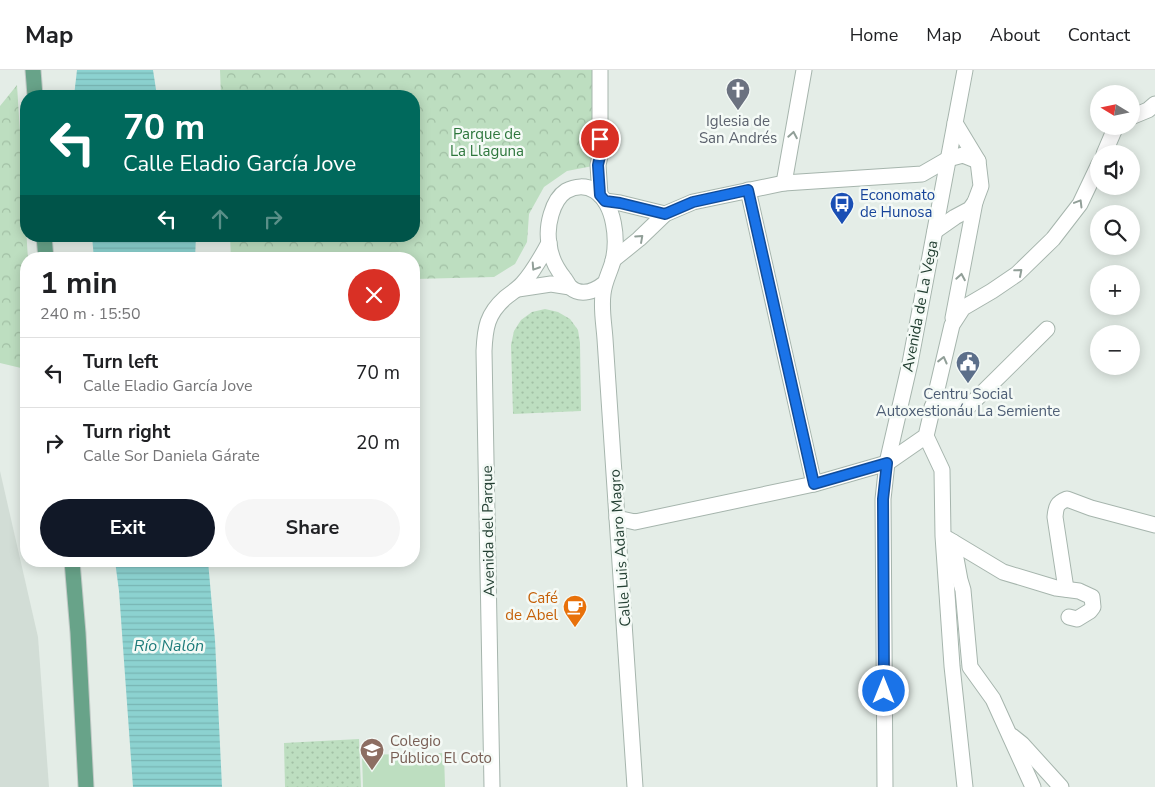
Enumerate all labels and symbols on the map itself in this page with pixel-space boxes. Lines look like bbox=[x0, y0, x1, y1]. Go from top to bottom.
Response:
church icon: Iglesia de San Andrés bbox=[725, 77, 751, 111]
north arrow bbox=[1090, 85, 1140, 135]
place label: Iglesia de San Andrés bbox=[699, 111, 777, 148]
pin bbox=[579, 118, 621, 160]
park label: Parque de La Llaguna bbox=[450, 124, 524, 161]
one-way arrow bbox=[787, 131, 797, 139]
place label: Economato de Hunosa bbox=[860, 185, 935, 222]
bus stop icon: Economato de Hunosa bbox=[829, 191, 855, 225]
one-way arrow bbox=[1073, 200, 1083, 209]
one-way arrow bbox=[635, 235, 644, 244]
street label: Avenida de La Vega bbox=[897, 239, 943, 373]
one-way arrow bbox=[532, 261, 541, 271]
one-way arrow bbox=[1013, 269, 1022, 278]
one-way arrow bbox=[955, 272, 966, 281]
public building icon: Centru Social Autoxestionáu La Semiente bbox=[955, 350, 981, 384]
one-way arrow bbox=[938, 356, 948, 364]
place label: Centru Social Autoxestionáu La Semiente bbox=[876, 384, 1060, 421]
street label: Avenida del Parque bbox=[477, 465, 499, 597]
street label: Calle Luis Adaro Magro bbox=[605, 469, 635, 627]
place label: Café de Abel bbox=[505, 588, 559, 625]
cafe icon: Café de Abel bbox=[562, 594, 588, 628]
water label: Río Nalón bbox=[134, 635, 204, 657]
position arrow bbox=[857, 664, 909, 716]
place label: Colegio Público El Coto bbox=[390, 731, 492, 768]
school or university icon: Colegio Público El Coto bbox=[359, 737, 385, 771]

